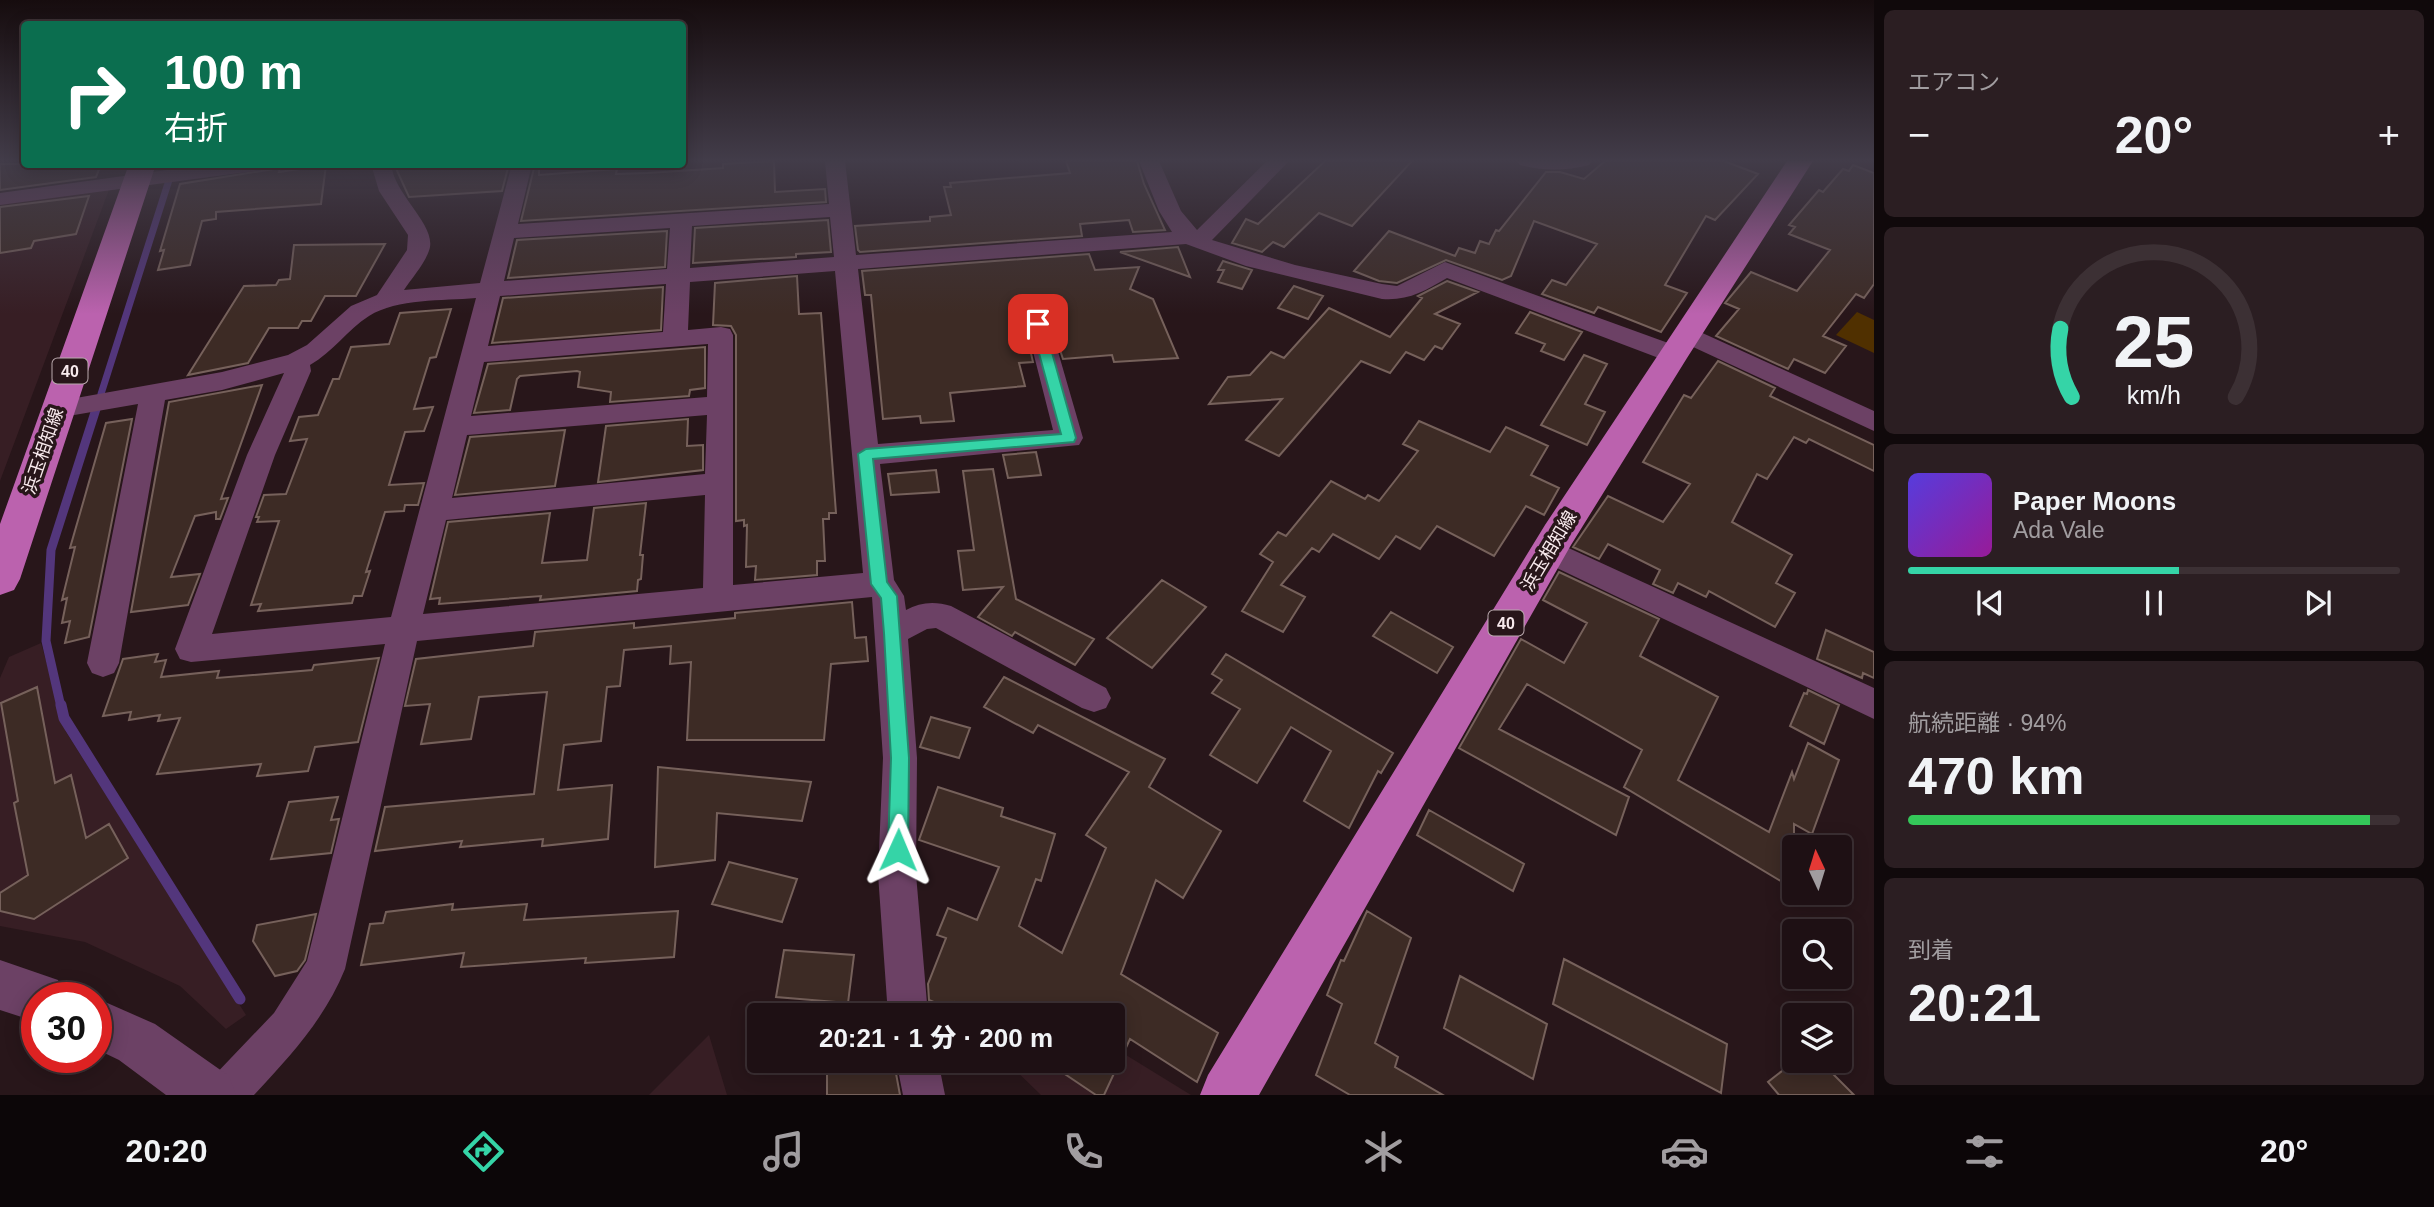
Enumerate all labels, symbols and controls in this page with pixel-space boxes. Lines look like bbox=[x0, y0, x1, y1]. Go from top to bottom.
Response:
text: 100 m bbox=[164, 45, 303, 99]
icon: right bbox=[49, 49, 140, 140]
text: エアコン bbox=[1908, 69, 2000, 95]
text: 20° bbox=[2115, 106, 2193, 164]
text: 右折 bbox=[164, 110, 228, 146]
text: − bbox=[1908, 114, 1930, 156]
text: + bbox=[2378, 114, 2400, 156]
pin bbox=[1008, 294, 1068, 354]
text: 25 bbox=[2114, 301, 2194, 382]
icon: arrive bbox=[1019, 305, 1057, 343]
road number: 40 bbox=[52, 358, 88, 384]
text: km/h bbox=[2127, 380, 2181, 408]
street label: 浜玉相知線 bbox=[19, 405, 67, 497]
text: Paper Moons bbox=[2013, 486, 2176, 516]
street label: 浜玉相知線 bbox=[1517, 507, 1581, 595]
text: Ada Vale bbox=[2013, 517, 2105, 543]
icon: previous bbox=[1971, 584, 2009, 622]
icon: pause bbox=[2135, 584, 2173, 622]
icon: next bbox=[2299, 584, 2337, 622]
road number: 40 bbox=[1488, 610, 1524, 636]
text: 航続距離 · 94% bbox=[1908, 710, 2066, 736]
text: 470 km bbox=[1908, 747, 2084, 805]
position arrow bbox=[861, 813, 935, 887]
north arrow bbox=[1782, 835, 1852, 905]
map controls bbox=[1782, 835, 1852, 1073]
button: search bbox=[1782, 919, 1852, 989]
text: 到着 bbox=[1908, 937, 1954, 963]
text: 20:21 bbox=[1908, 974, 2041, 1032]
speed limit sign: 30 bbox=[21, 982, 112, 1073]
button: layers bbox=[1782, 1003, 1852, 1073]
text: 20:21 · 1 分 · 200 m bbox=[819, 1023, 1053, 1053]
icon: directions bbox=[459, 1127, 508, 1176]
icon: music bbox=[759, 1127, 808, 1176]
icon: phone bbox=[1059, 1127, 1108, 1176]
icon: climate bbox=[1359, 1127, 1408, 1176]
icon: car bbox=[1660, 1127, 1709, 1176]
icon: filters bbox=[1960, 1127, 2009, 1176]
text: 20:20 bbox=[126, 1133, 207, 1169]
text: 20° bbox=[2260, 1133, 2308, 1169]

